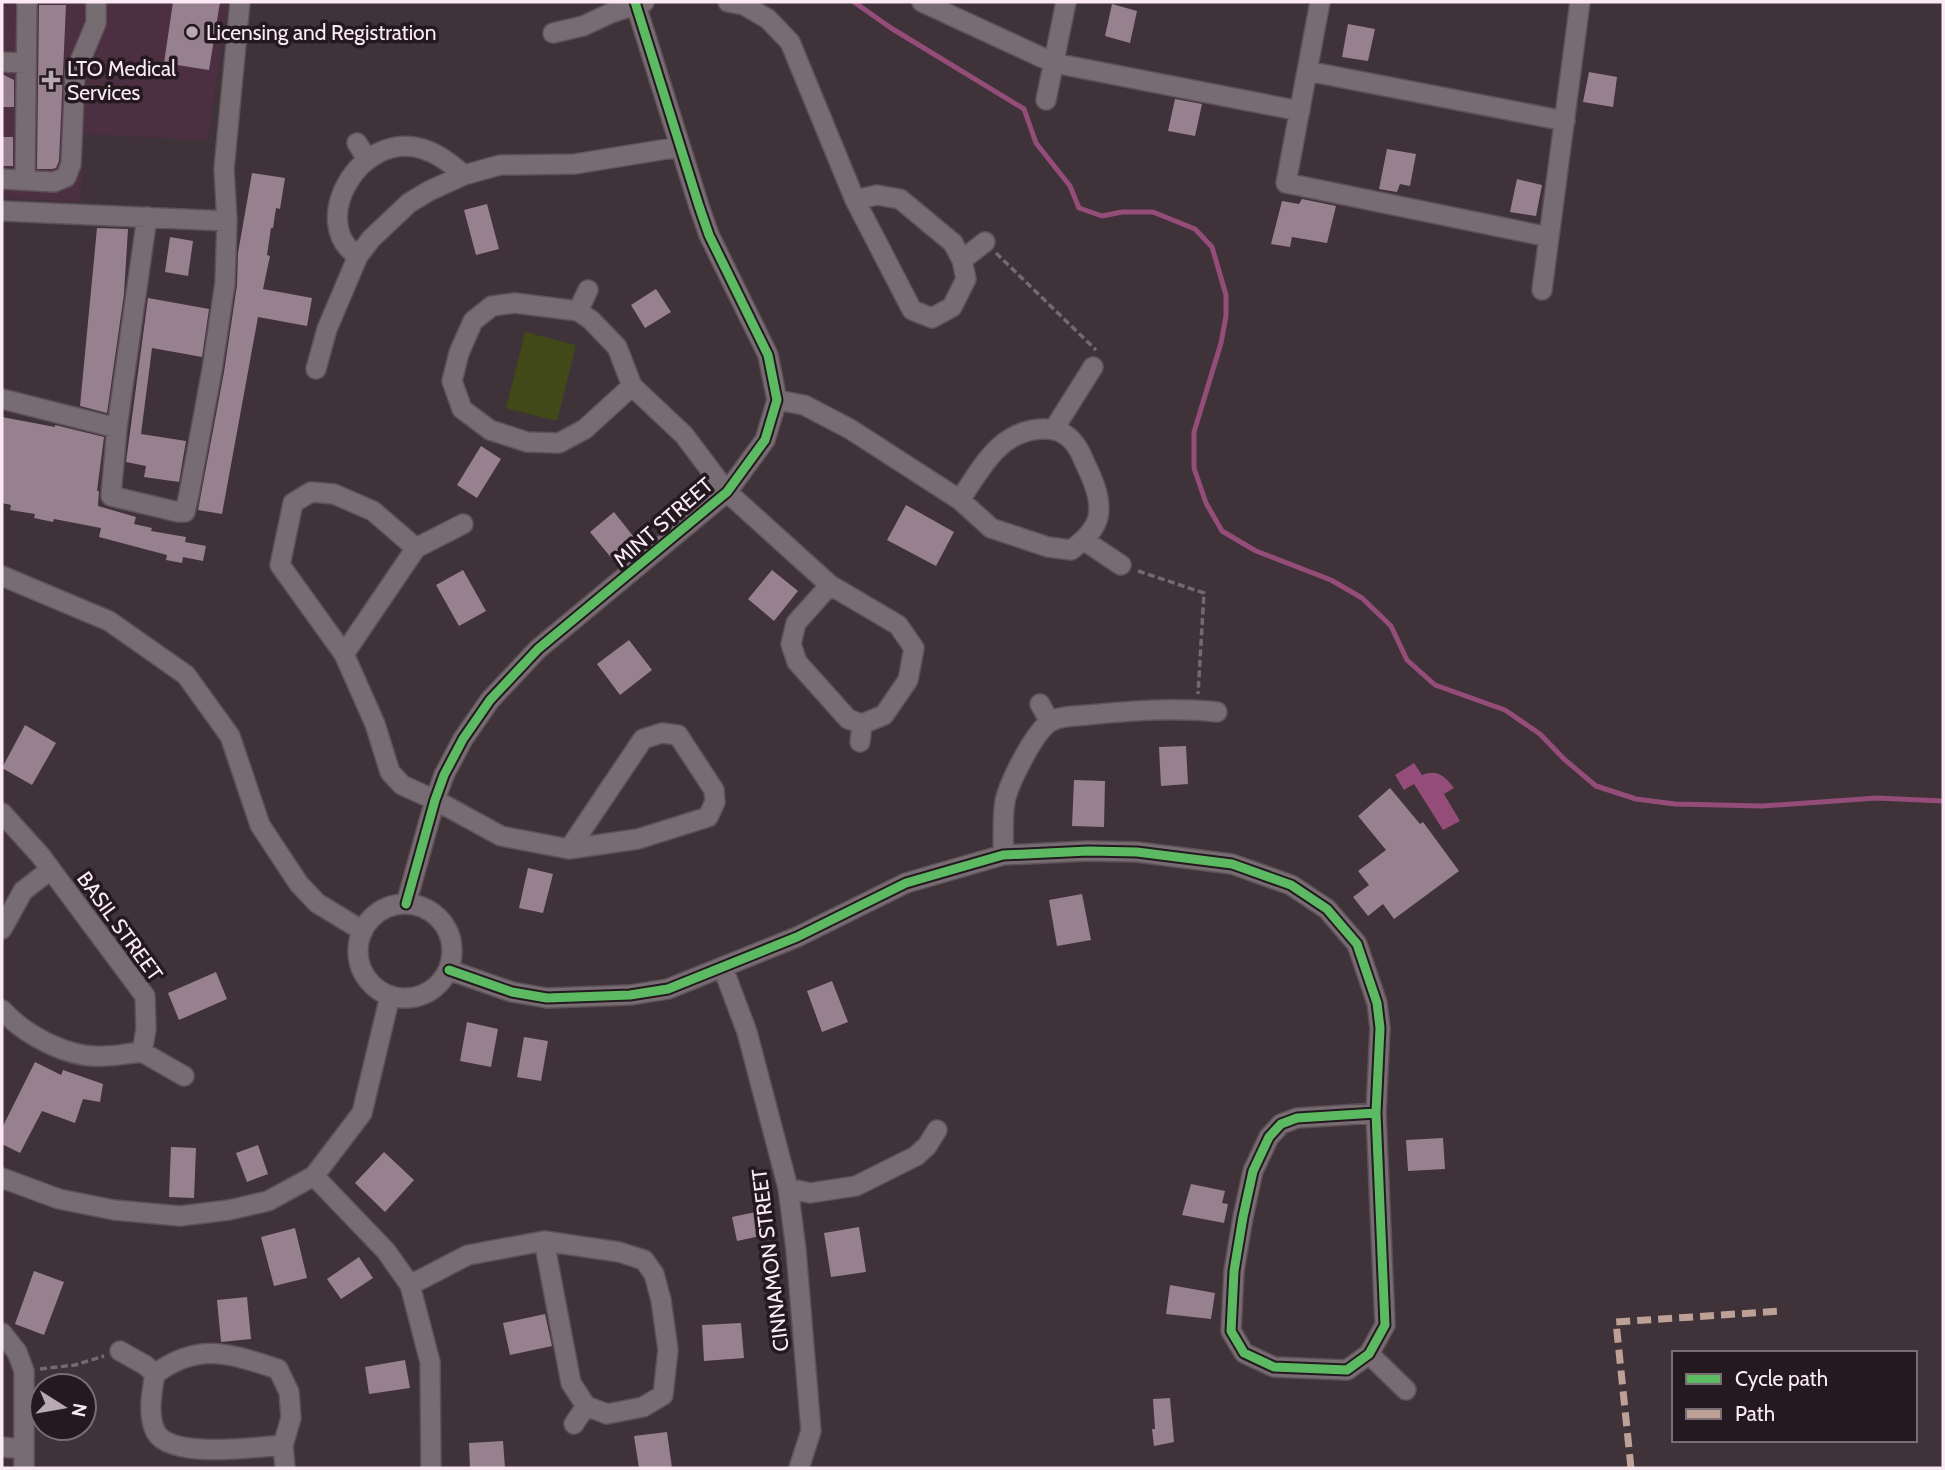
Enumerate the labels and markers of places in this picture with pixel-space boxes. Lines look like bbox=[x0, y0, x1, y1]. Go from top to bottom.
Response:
place label: Licensing and Registration bbox=[206, 20, 436, 45]
marker: Licensing and Registration bbox=[184, 24, 200, 40]
place label: LTO Medical Services bbox=[67, 56, 176, 105]
marker: LTO Medical Services bbox=[41, 70, 61, 90]

